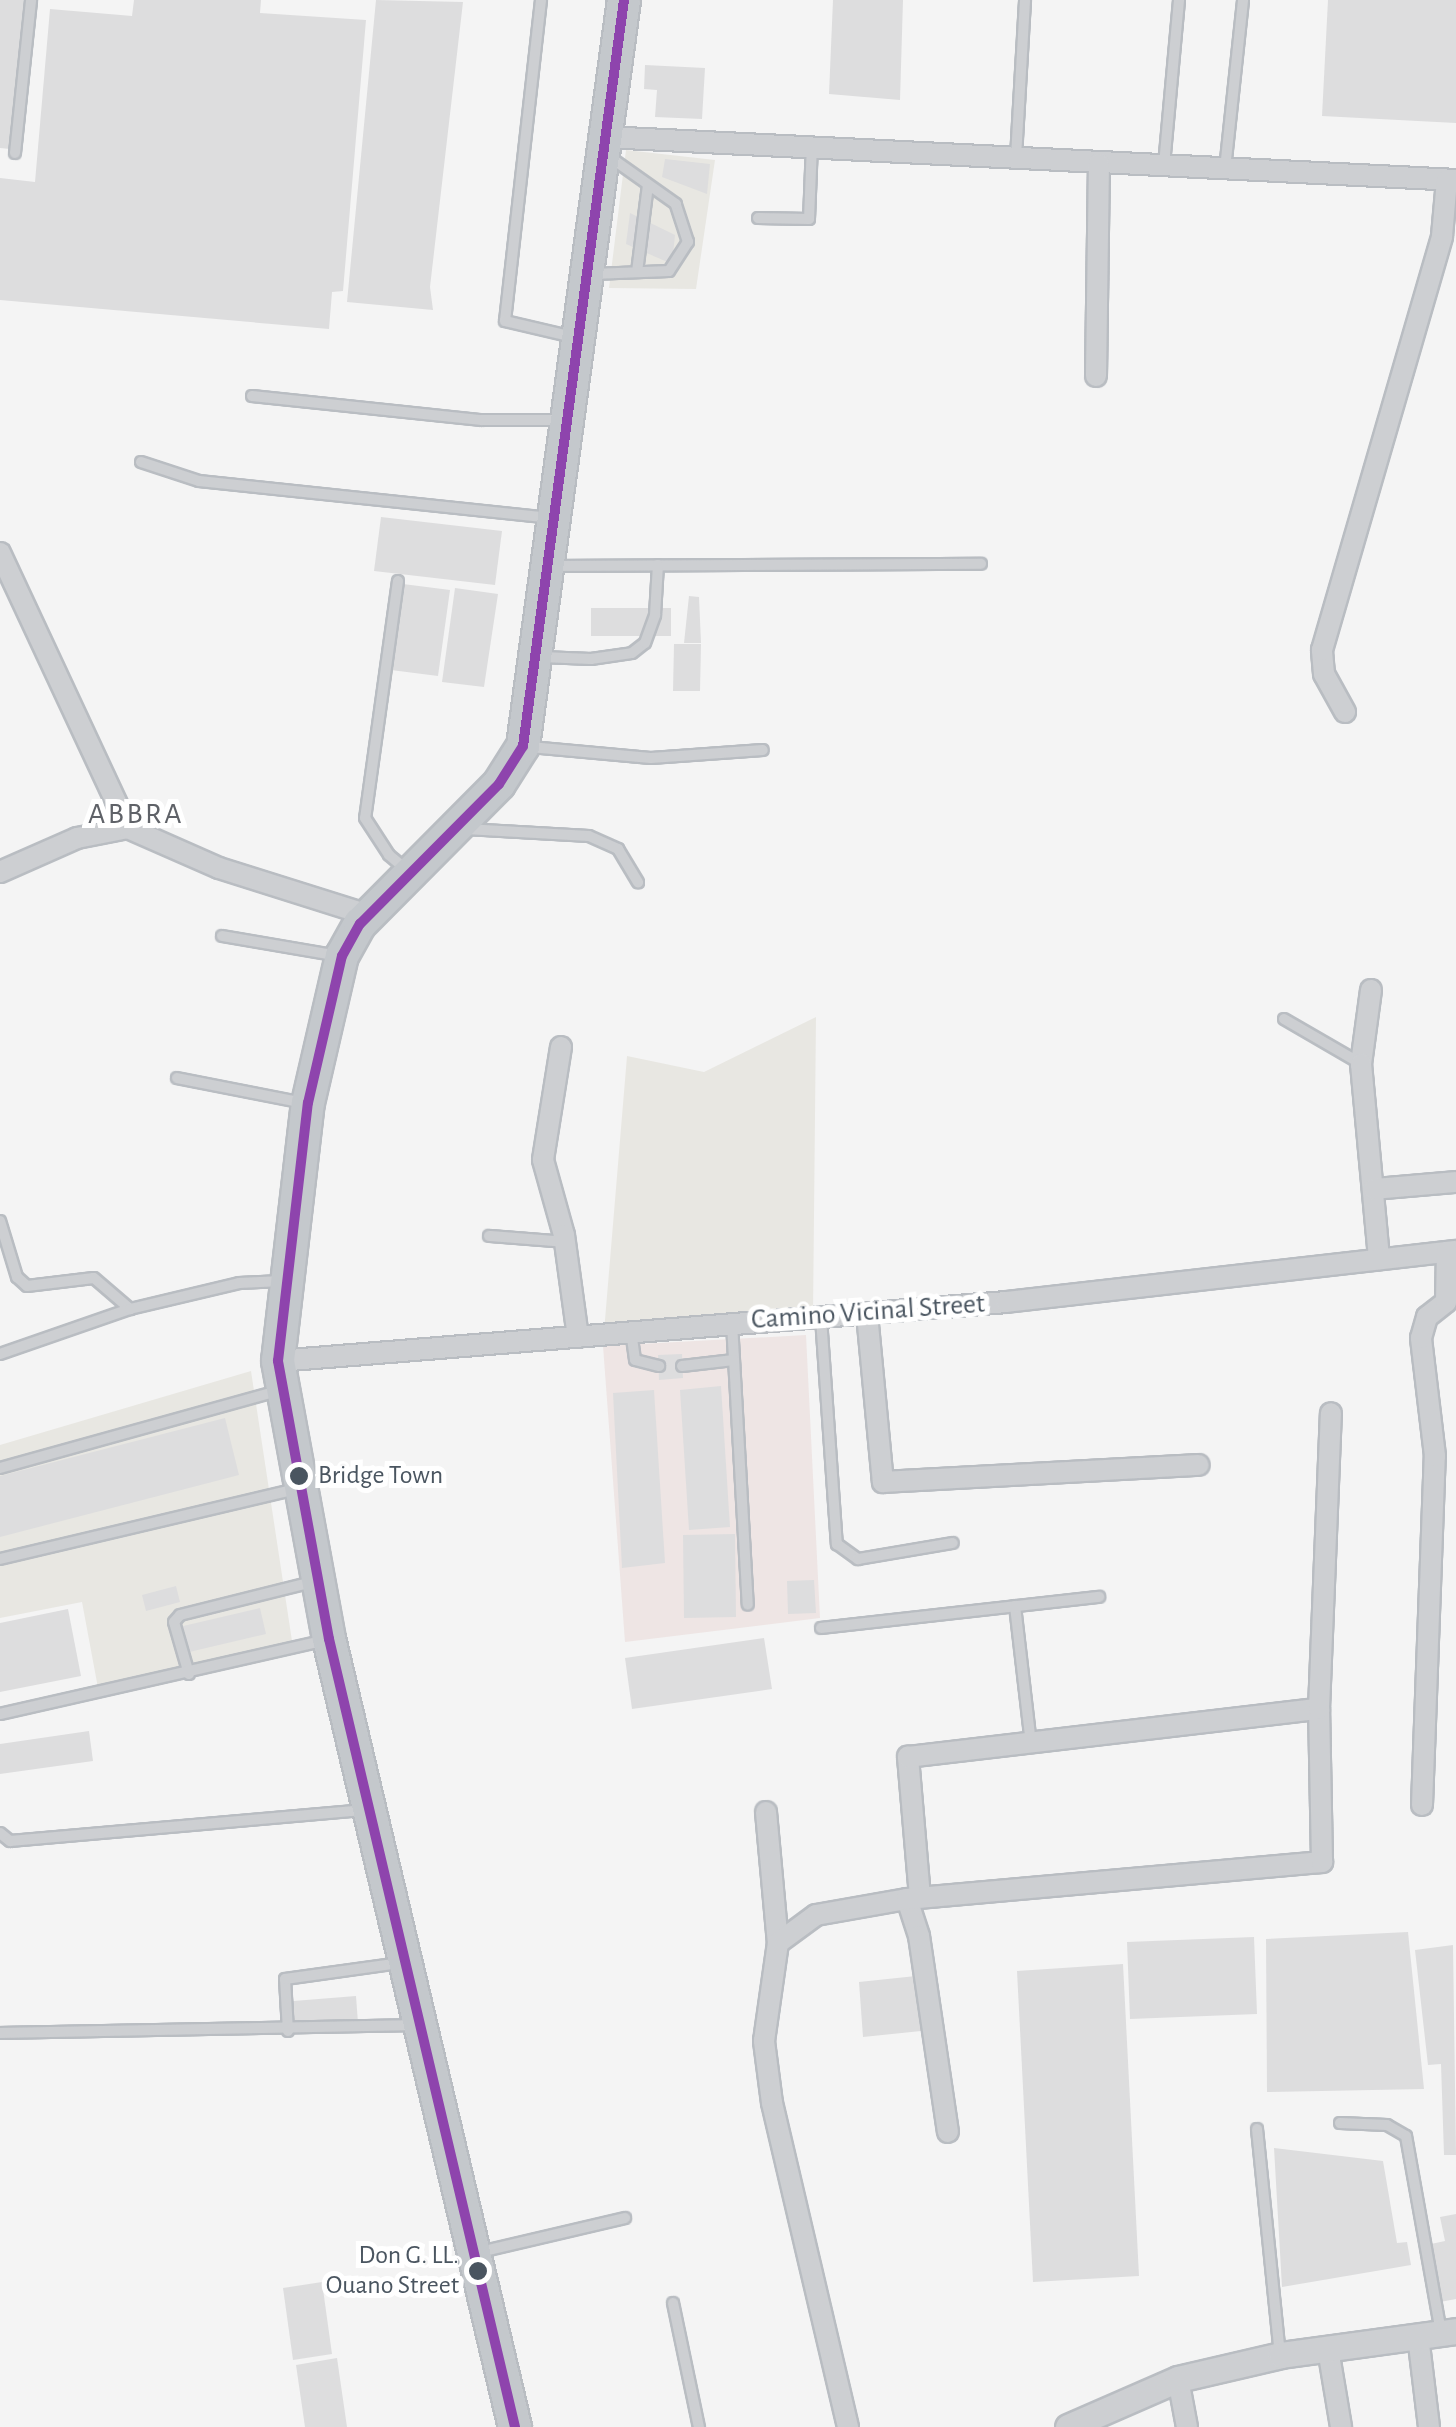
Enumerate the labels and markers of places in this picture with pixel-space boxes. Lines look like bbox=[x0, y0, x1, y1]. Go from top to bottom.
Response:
place label: Bridge Town bbox=[318, 1460, 443, 1492]
marker: Bridge Town bbox=[289, 1466, 309, 1486]
place label: Don G. LL. Ouano Street bbox=[326, 2240, 459, 2302]
marker: Don G. LL. Ouano Street bbox=[468, 2261, 488, 2281]

